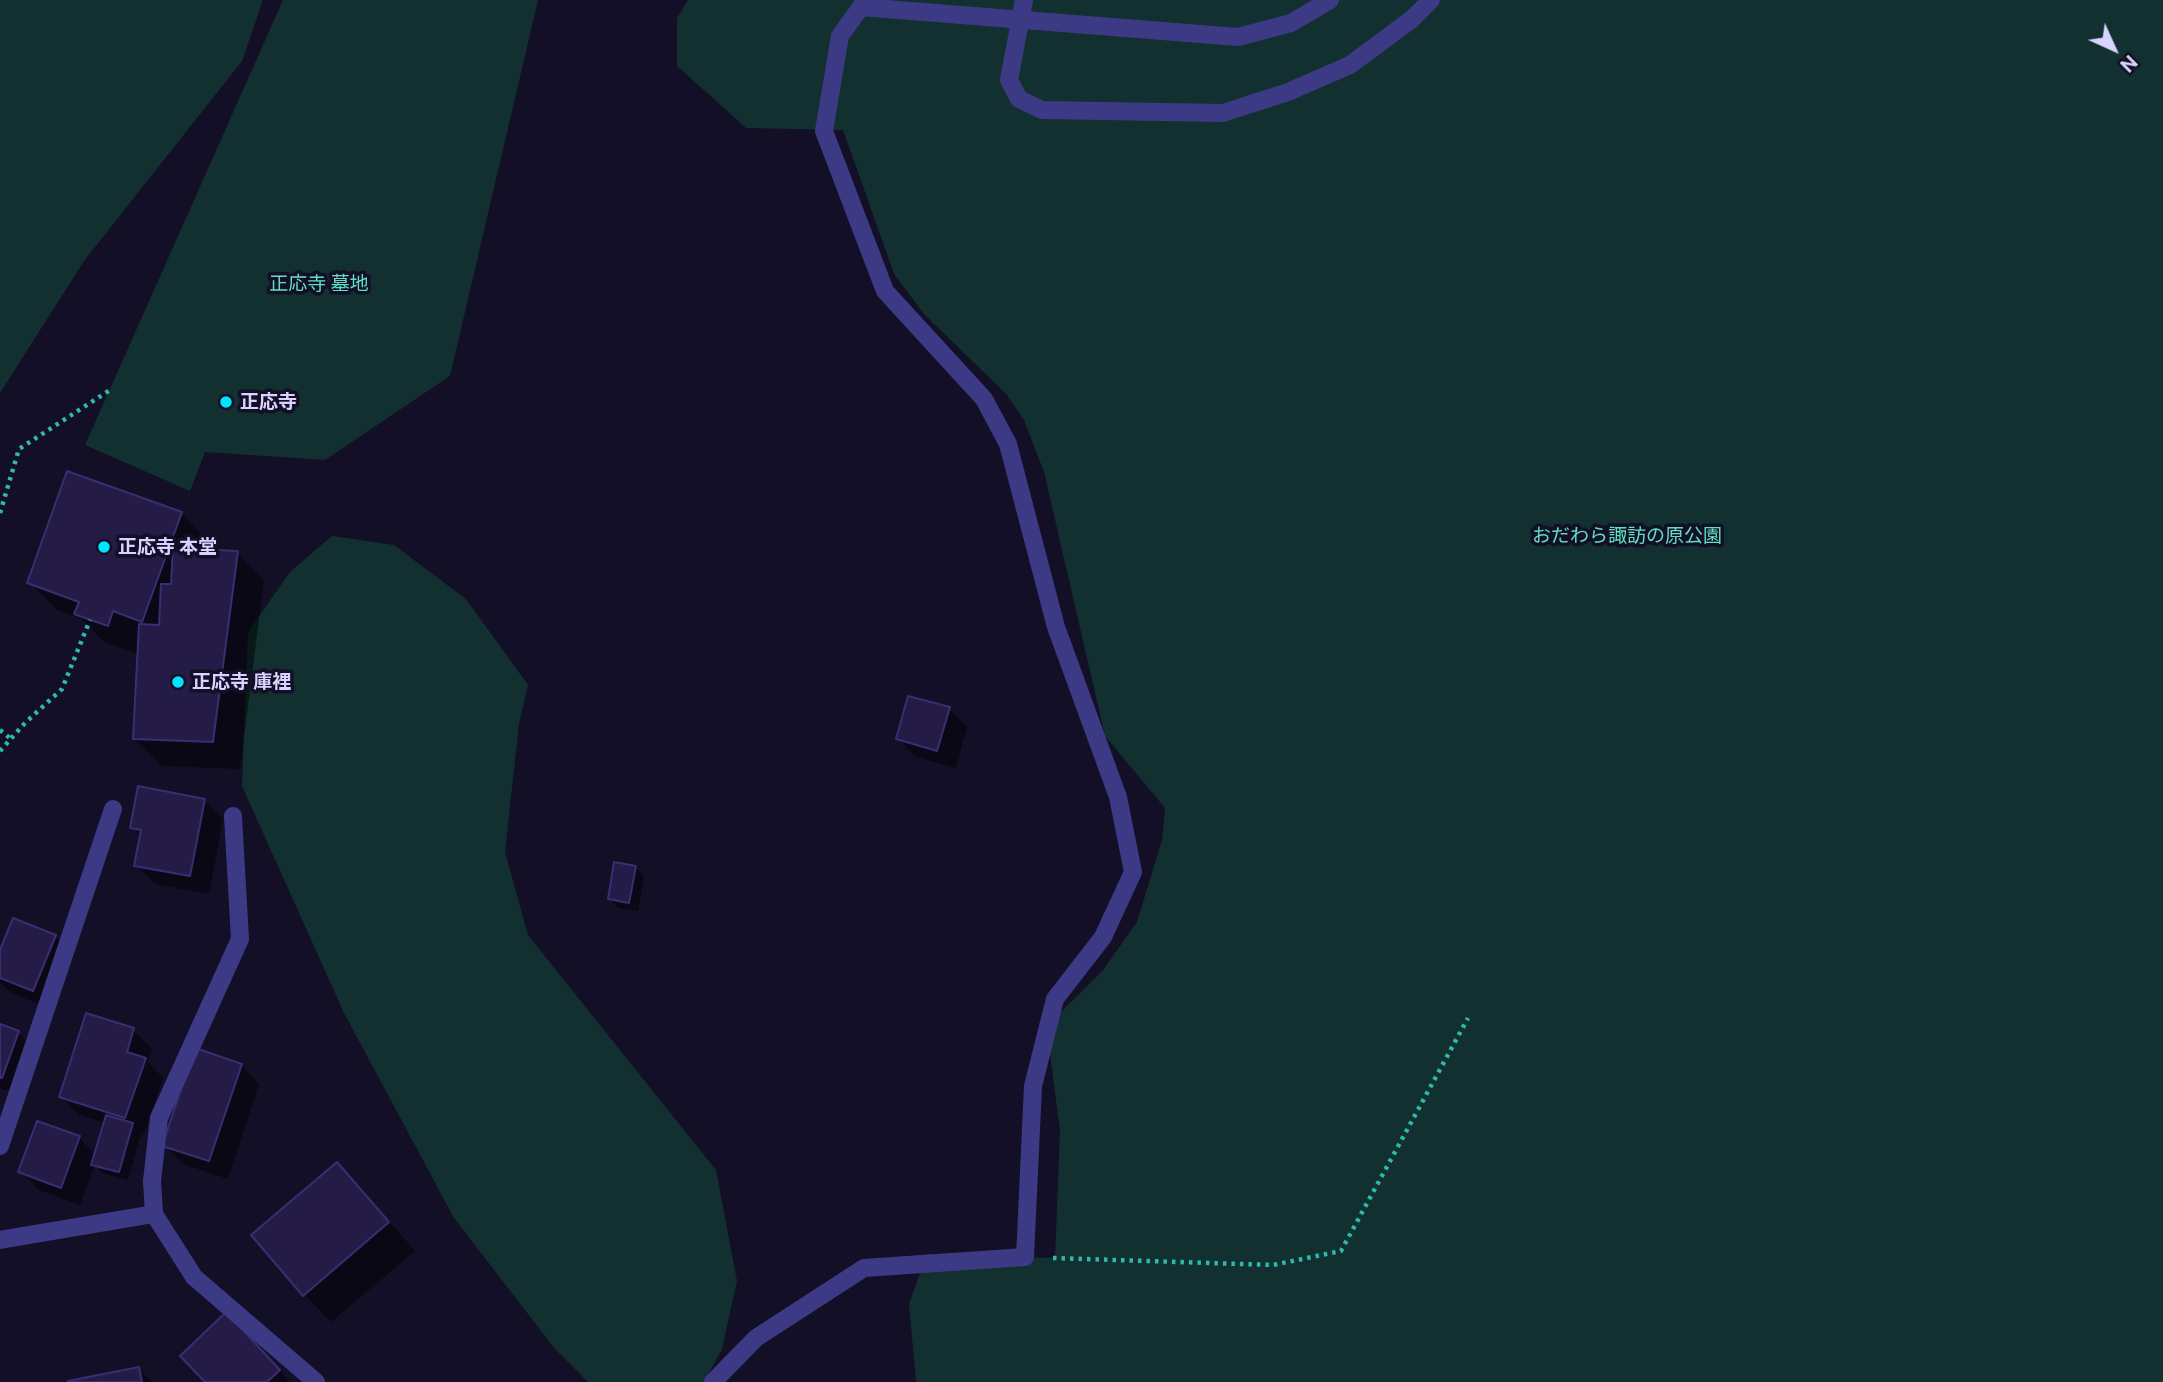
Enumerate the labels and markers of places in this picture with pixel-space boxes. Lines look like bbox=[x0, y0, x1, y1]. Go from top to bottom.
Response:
place label: 正応寺 bbox=[240, 391, 297, 413]
marker: 正応寺 bbox=[218, 394, 234, 410]
place label: 正応寺 本堂 bbox=[118, 536, 217, 558]
marker: 正応寺 本堂 bbox=[96, 539, 112, 555]
place label: 正応寺 庫裡 bbox=[192, 671, 291, 693]
marker: 正応寺 庫裡 bbox=[170, 674, 186, 690]

